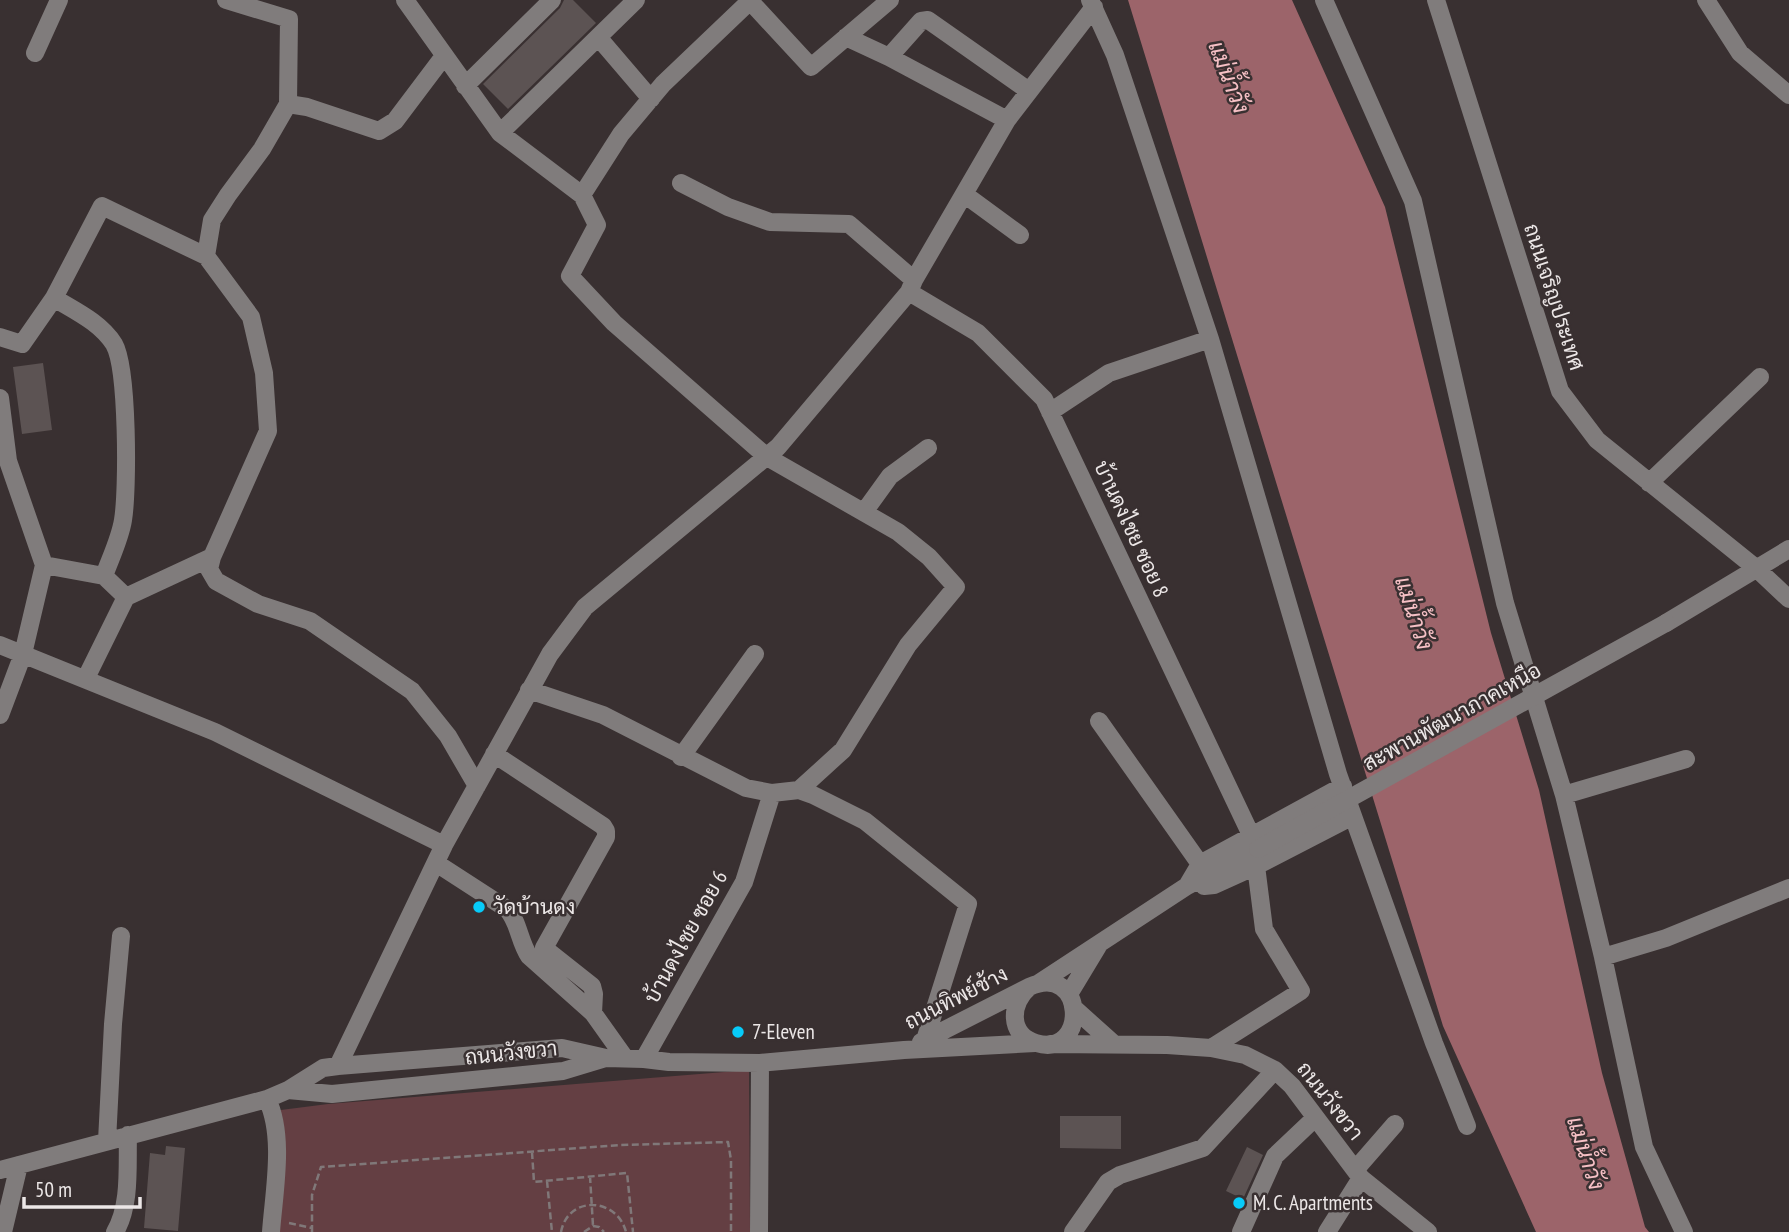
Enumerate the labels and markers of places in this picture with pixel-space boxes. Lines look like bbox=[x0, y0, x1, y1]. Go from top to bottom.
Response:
place label: วัดบ้านดง bbox=[493, 893, 575, 920]
marker: วัดบ้านดง bbox=[471, 899, 487, 915]
place label: 7-Eleven bbox=[752, 1018, 815, 1045]
marker: 7-Eleven bbox=[730, 1024, 746, 1040]
place label: M. C. Apartments bbox=[1253, 1189, 1373, 1216]
marker: M. C. Apartments bbox=[1231, 1195, 1247, 1211]

